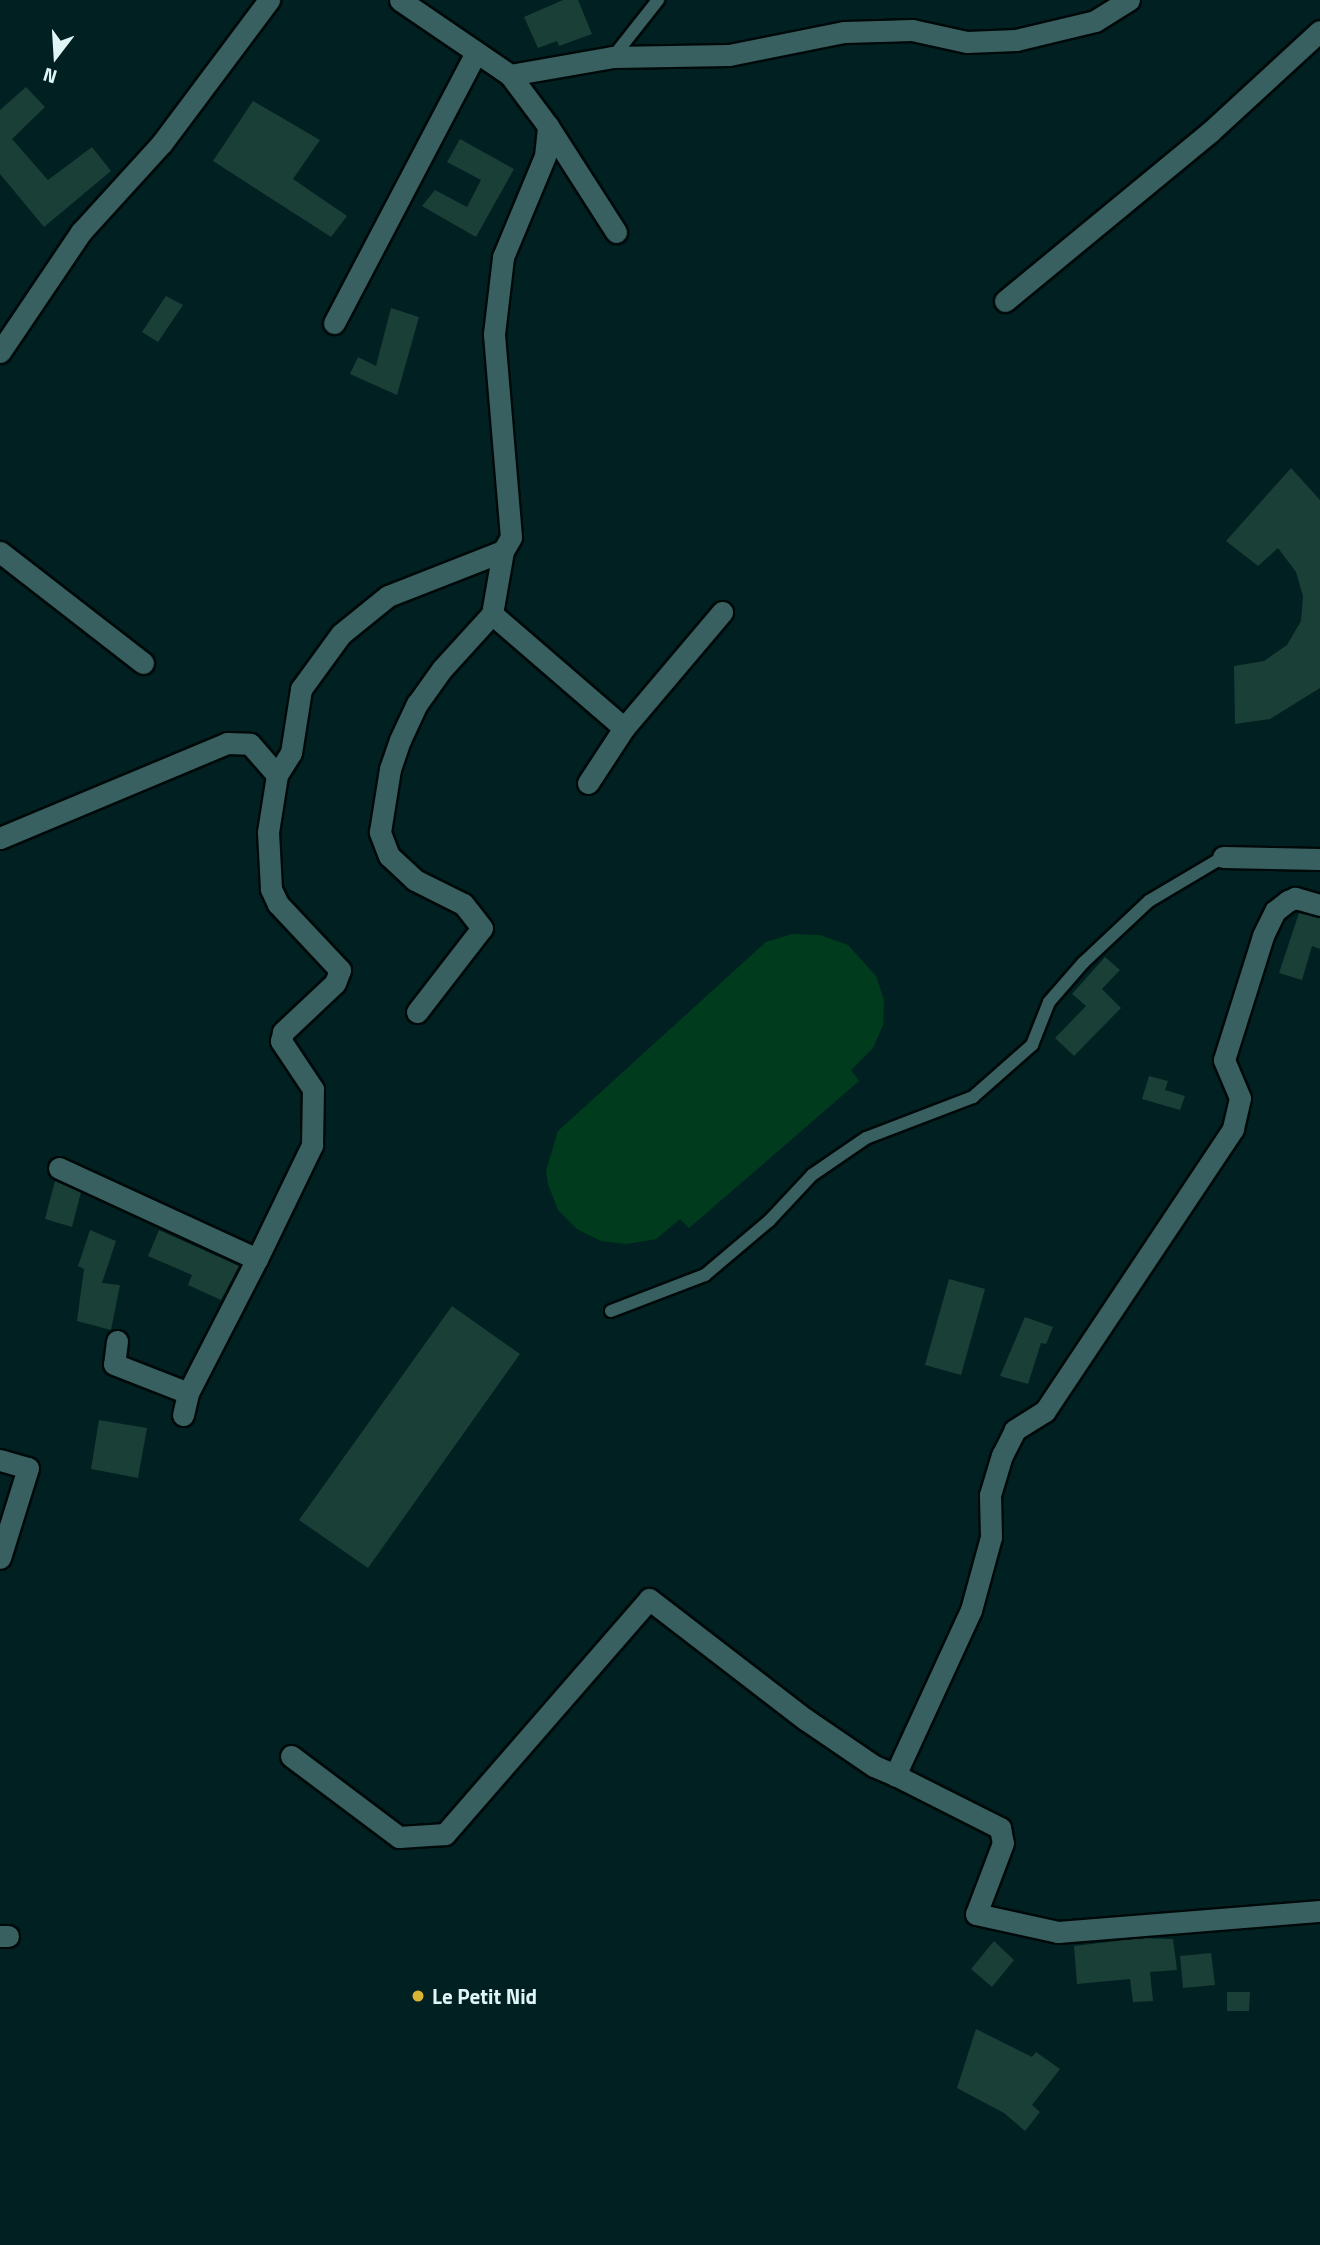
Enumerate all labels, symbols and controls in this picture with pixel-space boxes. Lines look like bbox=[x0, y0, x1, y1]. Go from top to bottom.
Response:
north arrow bbox=[21, 21, 91, 91]
text: N bbox=[39, 61, 60, 92]
place label: Le Petit Nid bbox=[432, 1983, 537, 2009]
marker: Le Petit Nid bbox=[410, 1988, 426, 2004]

